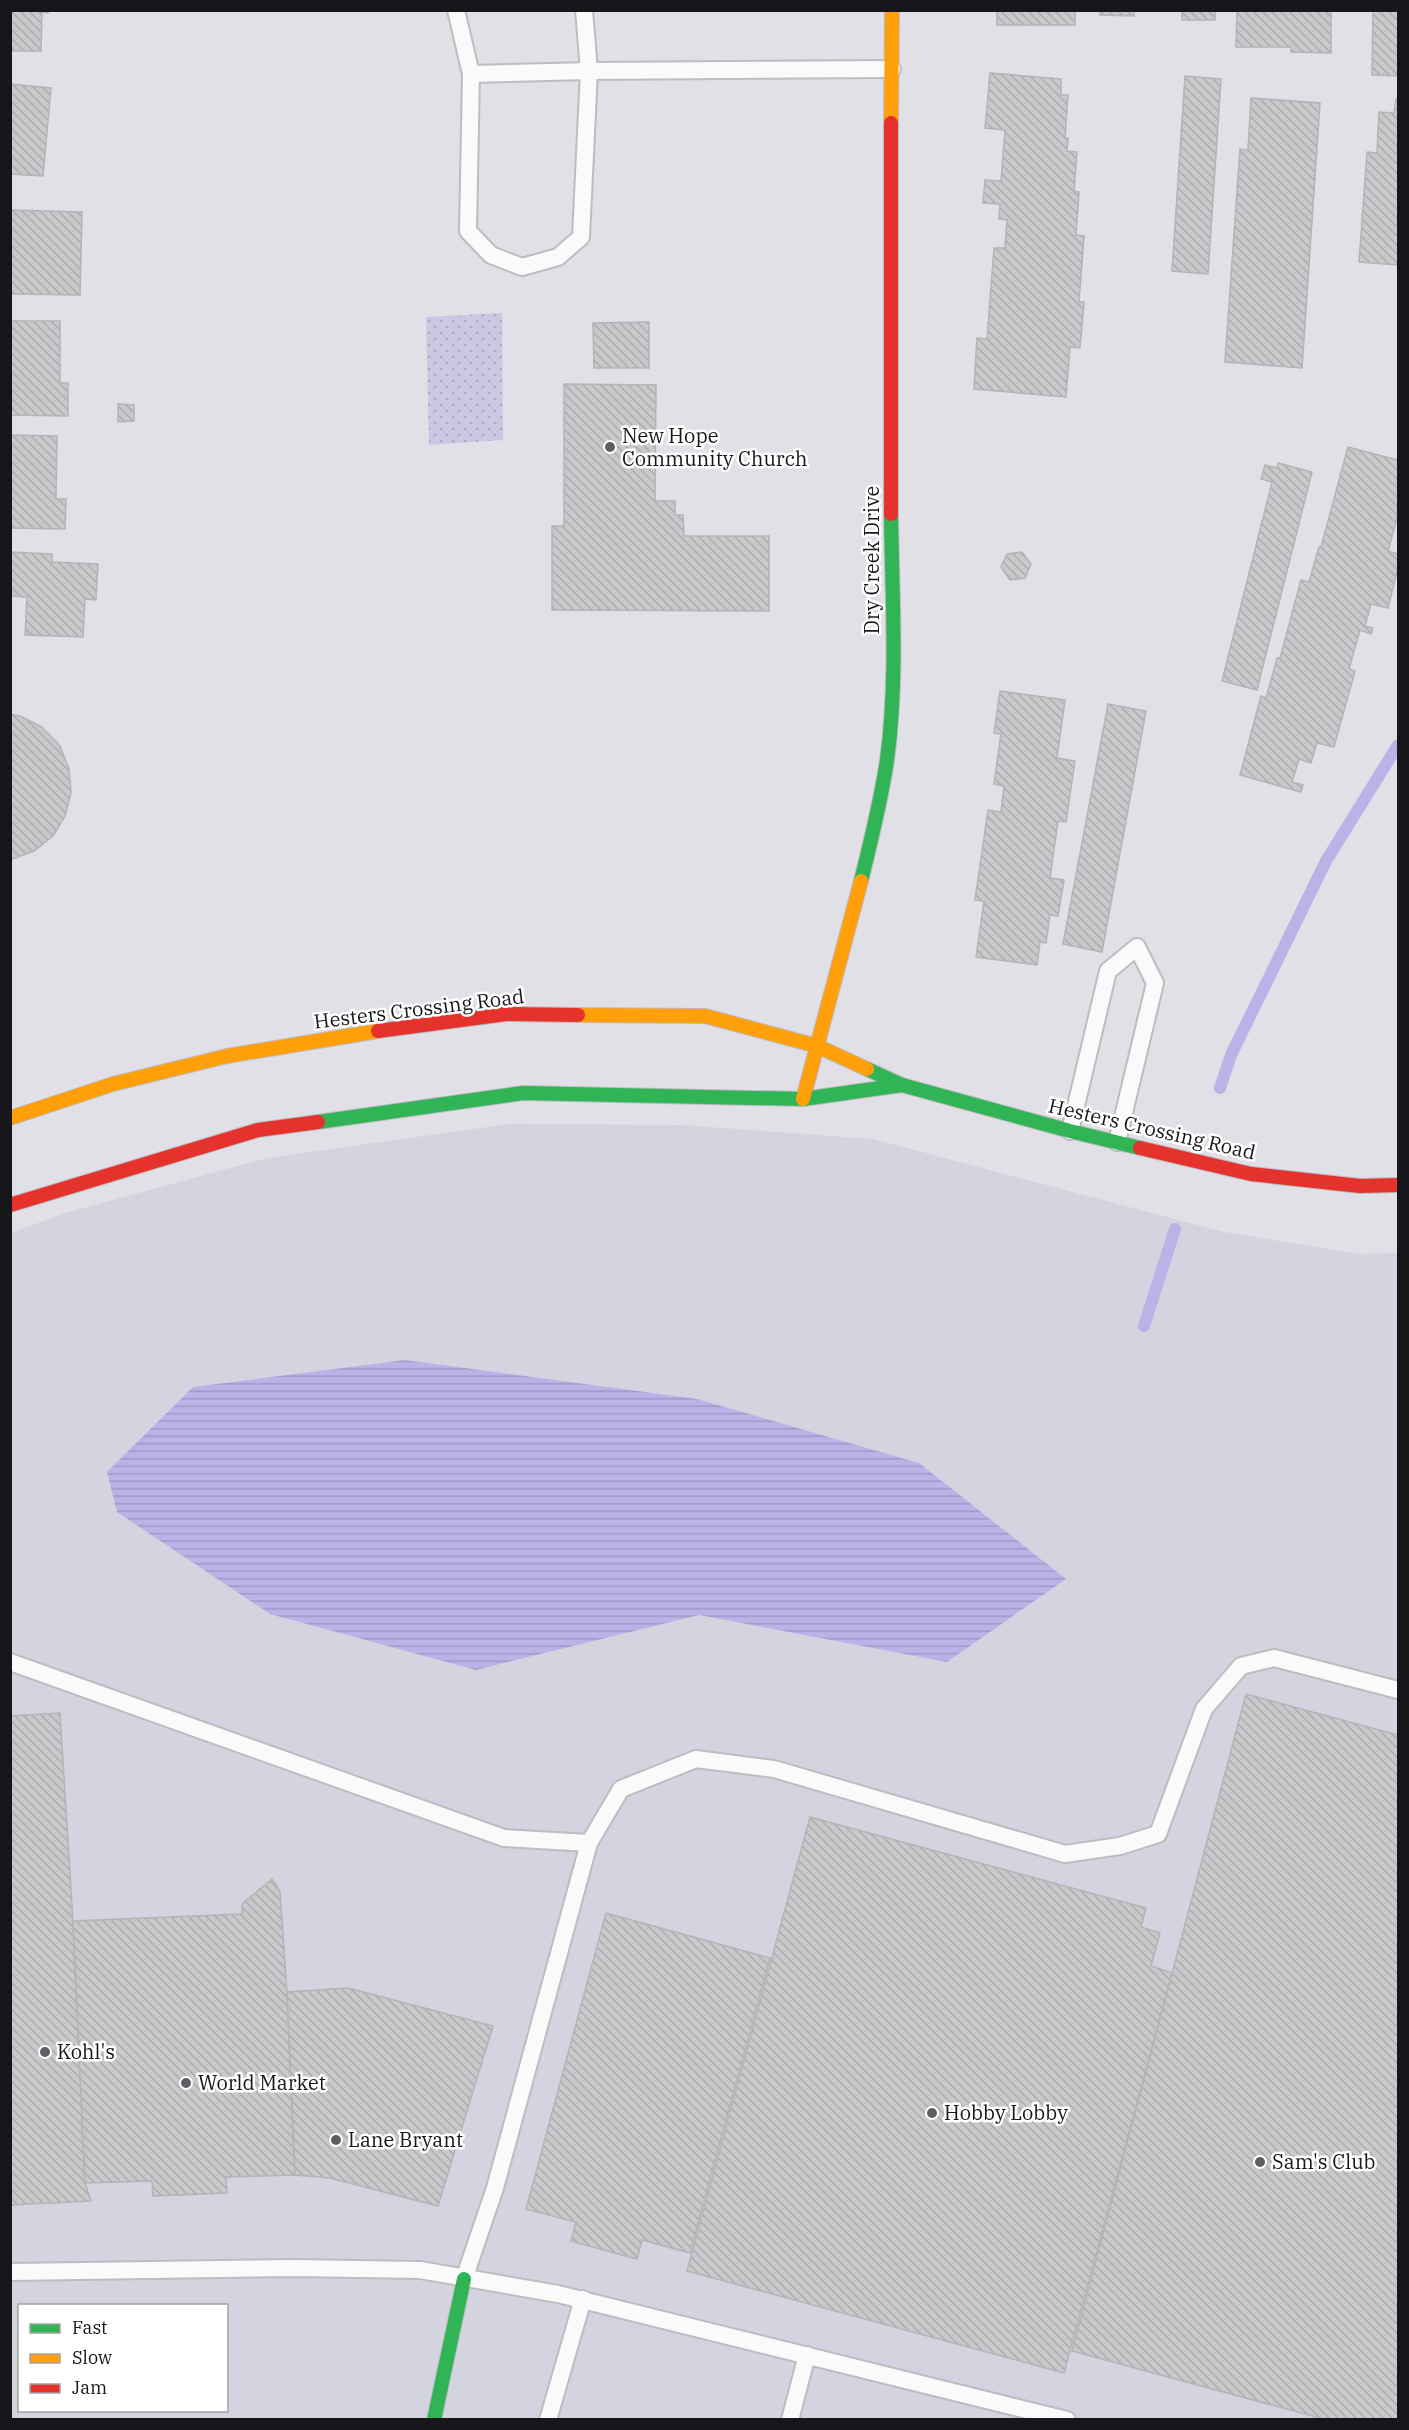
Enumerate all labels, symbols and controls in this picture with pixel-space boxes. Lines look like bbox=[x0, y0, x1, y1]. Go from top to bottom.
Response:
place label: New Hope Community Church bbox=[622, 422, 808, 472]
marker: New Hope Community Church bbox=[603, 440, 617, 454]
street label: Dry Creek Drive bbox=[858, 486, 885, 634]
street label: Hesters Crossing Road bbox=[312, 982, 526, 1035]
street label: Hesters Crossing Road bbox=[1046, 1092, 1258, 1165]
place label: Kohl's bbox=[57, 2038, 115, 2065]
marker: Kohl's bbox=[38, 2045, 52, 2059]
place label: World Market bbox=[198, 2069, 326, 2096]
marker: World Market bbox=[179, 2076, 193, 2090]
place label: Hobby Lobby bbox=[944, 2099, 1068, 2126]
marker: Hobby Lobby bbox=[925, 2106, 939, 2120]
place label: Lane Bryant bbox=[348, 2126, 463, 2153]
marker: Lane Bryant bbox=[329, 2133, 343, 2147]
place label: Sam's Club bbox=[1272, 2148, 1375, 2175]
marker: Sam's Club bbox=[1253, 2155, 1267, 2169]
legend bbox=[18, 2304, 228, 2412]
text: Fast bbox=[72, 2316, 107, 2339]
text: Slow bbox=[72, 2346, 112, 2369]
text: Jam bbox=[72, 2376, 107, 2399]

